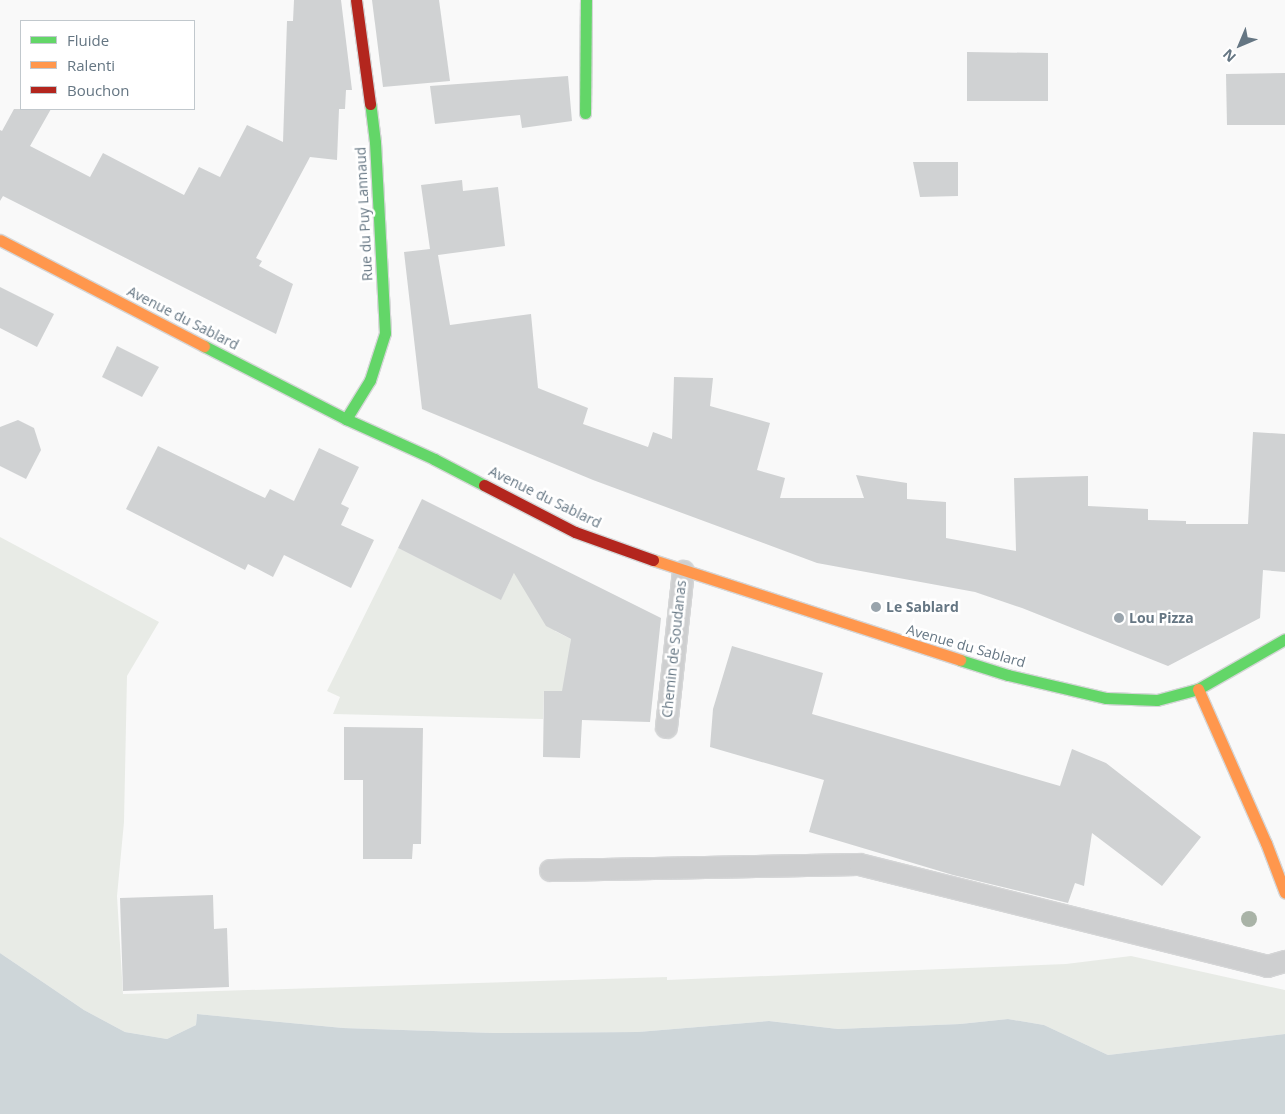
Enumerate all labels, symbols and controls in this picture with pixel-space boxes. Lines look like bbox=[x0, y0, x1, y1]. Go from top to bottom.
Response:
legend bbox=[20, 20, 195, 110]
north arrow bbox=[1215, 20, 1265, 70]
text: Fluide bbox=[67, 30, 109, 50]
text: N bbox=[1218, 45, 1240, 67]
text: Ralenti bbox=[67, 55, 115, 75]
text: Bouchon bbox=[67, 80, 130, 100]
street label: Rue du Puy Lannaud bbox=[352, 146, 376, 282]
street label: Avenue du Sablard bbox=[124, 283, 242, 353]
street label: Avenue du Sablard bbox=[486, 463, 604, 531]
street label: Chemin de Soudanas bbox=[658, 579, 690, 719]
place label: Le Sablard bbox=[886, 599, 959, 615]
marker: Le Sablard bbox=[870, 601, 882, 613]
place label: Lou Pizza bbox=[1129, 610, 1194, 626]
marker: Lou Pizza bbox=[1113, 612, 1125, 624]
street label: Avenue du Sablard bbox=[905, 621, 1027, 671]

